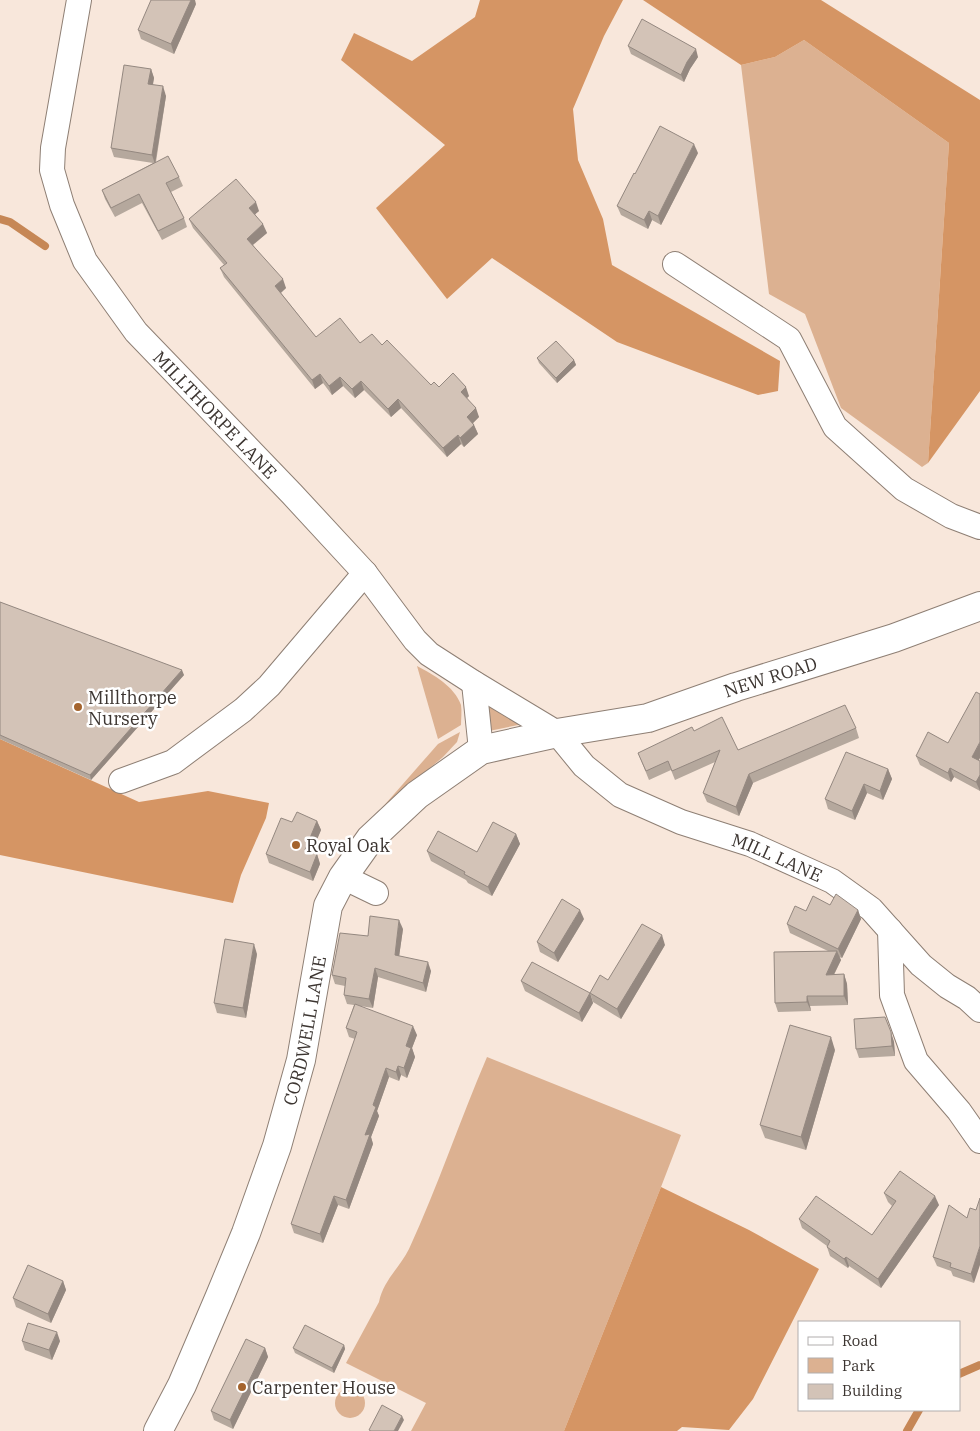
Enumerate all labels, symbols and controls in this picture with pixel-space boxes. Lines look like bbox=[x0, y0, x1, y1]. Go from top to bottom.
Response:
street label: MILLTHORPE LANE bbox=[148, 346, 282, 483]
street label: NEW ROAD bbox=[720, 651, 820, 702]
place label: Millthorpe Nursery bbox=[88, 686, 177, 730]
marker: Millthorpe Nursery bbox=[72, 701, 84, 713]
street label: MILL LANE bbox=[729, 828, 826, 887]
place label: Royal Oak bbox=[306, 834, 390, 857]
marker: Royal Oak bbox=[290, 839, 302, 851]
street label: CORDWELL LANE bbox=[277, 954, 331, 1108]
legend bbox=[798, 1321, 960, 1411]
text: Road bbox=[842, 1331, 878, 1350]
text: Park bbox=[842, 1356, 875, 1375]
place label: Carpenter House bbox=[252, 1376, 396, 1399]
marker: Carpenter House bbox=[236, 1381, 248, 1393]
text: Building bbox=[842, 1381, 902, 1400]

